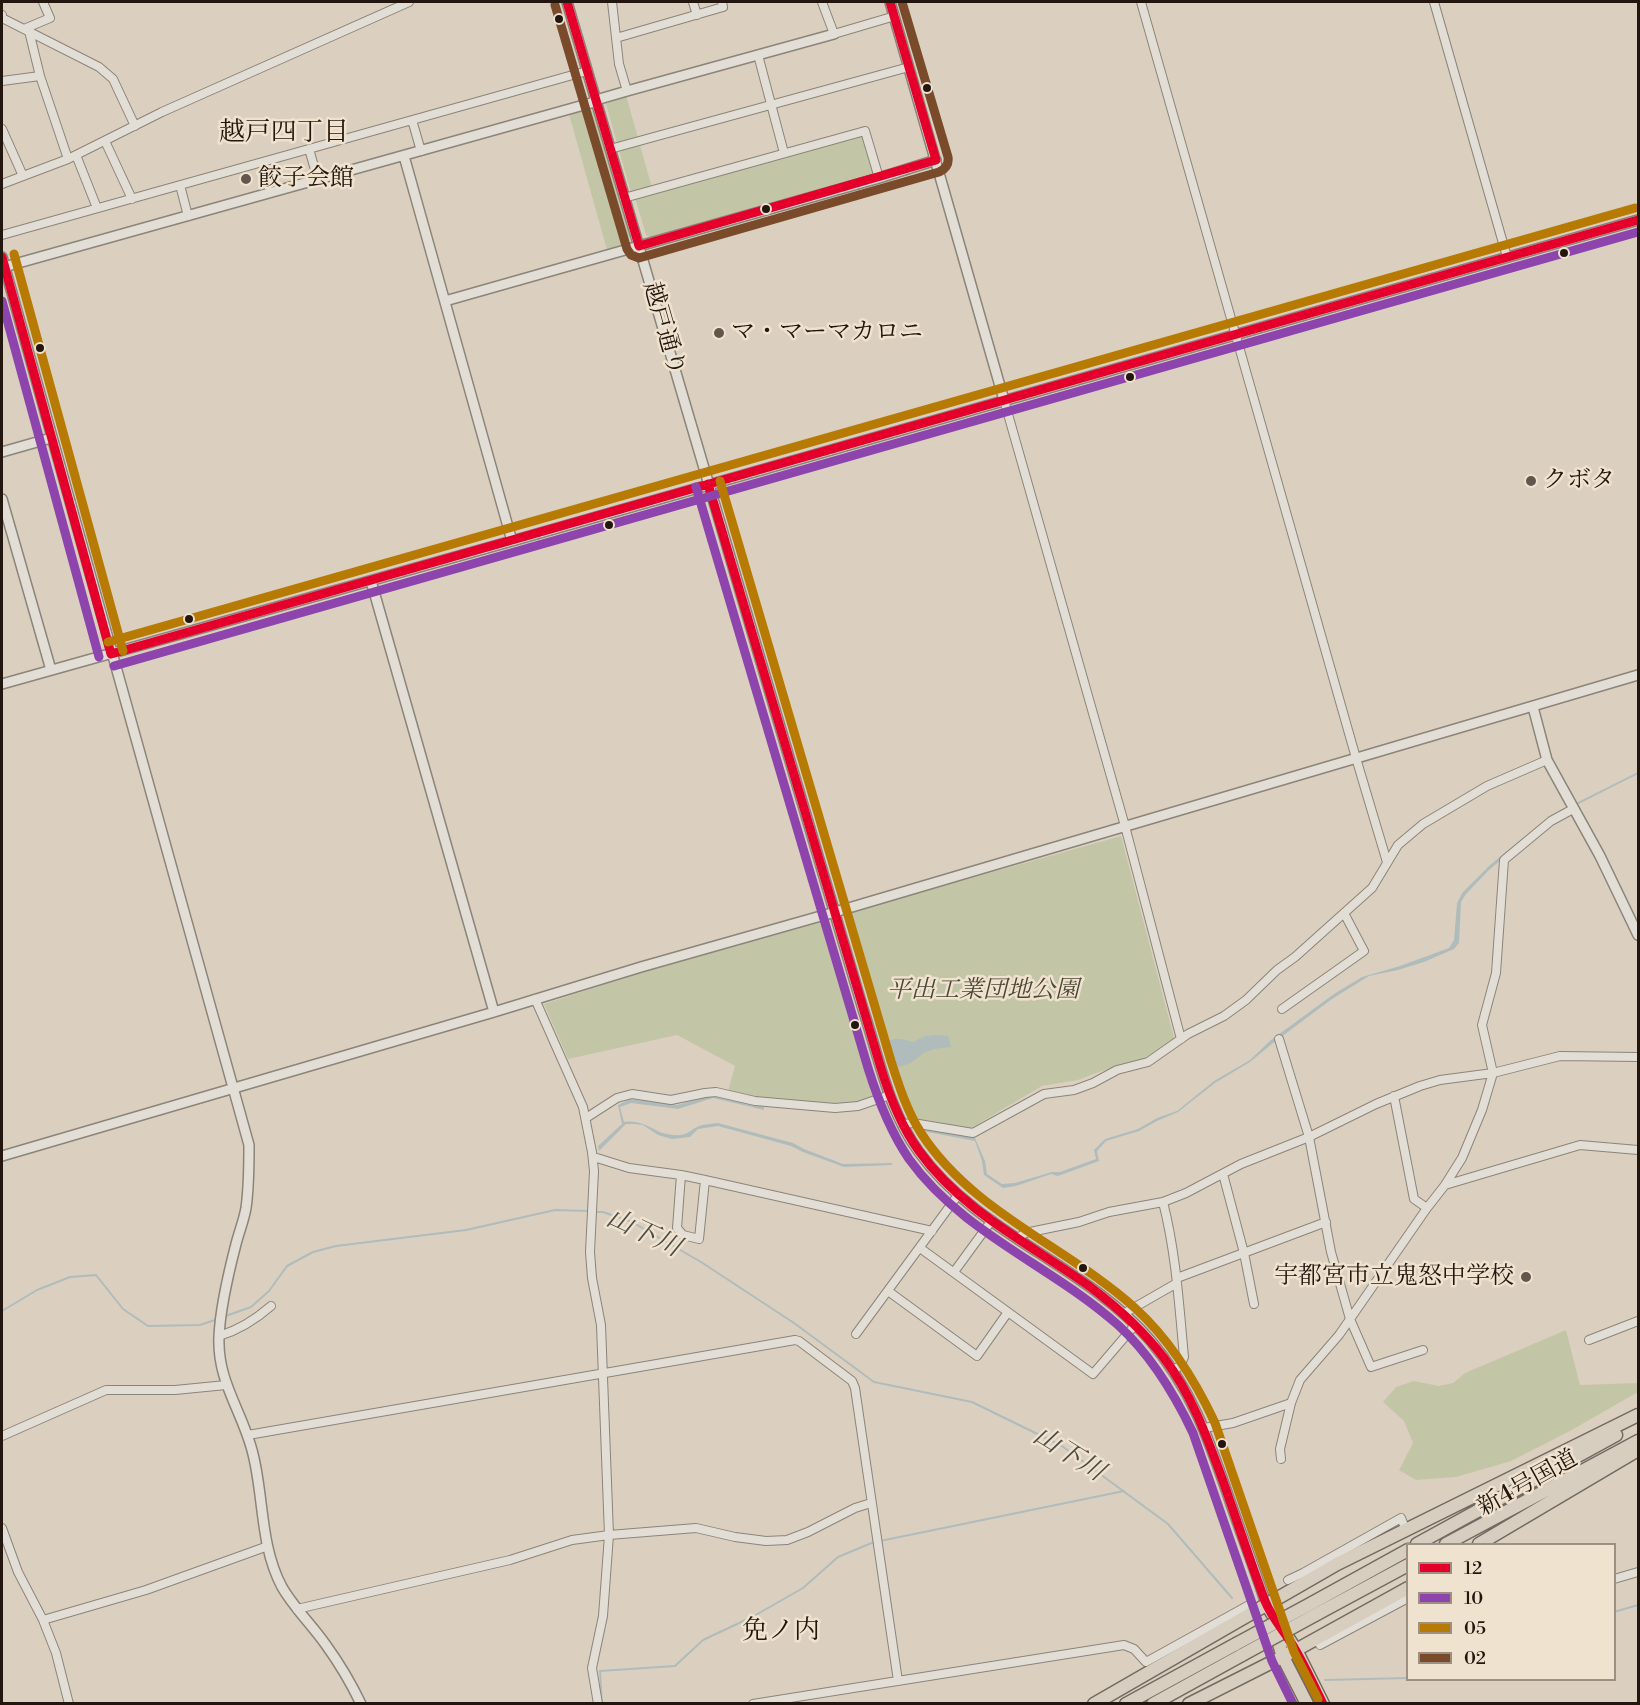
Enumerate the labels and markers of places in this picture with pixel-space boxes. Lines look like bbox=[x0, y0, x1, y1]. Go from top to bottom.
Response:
unlabelled marker bbox=[553, 13, 565, 25]
unlabelled marker bbox=[921, 82, 933, 94]
place label: 餃子会館 bbox=[258, 165, 354, 193]
marker: 餃子会館 bbox=[239, 172, 253, 186]
unlabelled marker bbox=[760, 203, 772, 215]
unlabelled marker bbox=[1558, 247, 1570, 259]
place label: マ・マーマカロニ bbox=[731, 319, 923, 347]
marker: マ・マーマカロニ bbox=[712, 326, 726, 340]
unlabelled marker bbox=[34, 342, 46, 354]
unlabelled marker bbox=[1124, 371, 1136, 383]
place label: クボタ bbox=[1543, 467, 1615, 495]
marker: クボタ bbox=[1524, 474, 1538, 488]
unlabelled marker bbox=[603, 519, 615, 531]
unlabelled marker bbox=[183, 613, 195, 625]
unlabelled marker bbox=[849, 1019, 861, 1031]
unlabelled marker bbox=[1077, 1262, 1089, 1274]
place label: 宇都宮市立鬼怒中学校 bbox=[1274, 1263, 1514, 1291]
marker: 宇都宮市立鬼怒中学校 bbox=[1519, 1270, 1533, 1284]
unlabelled marker bbox=[1216, 1438, 1228, 1450]

